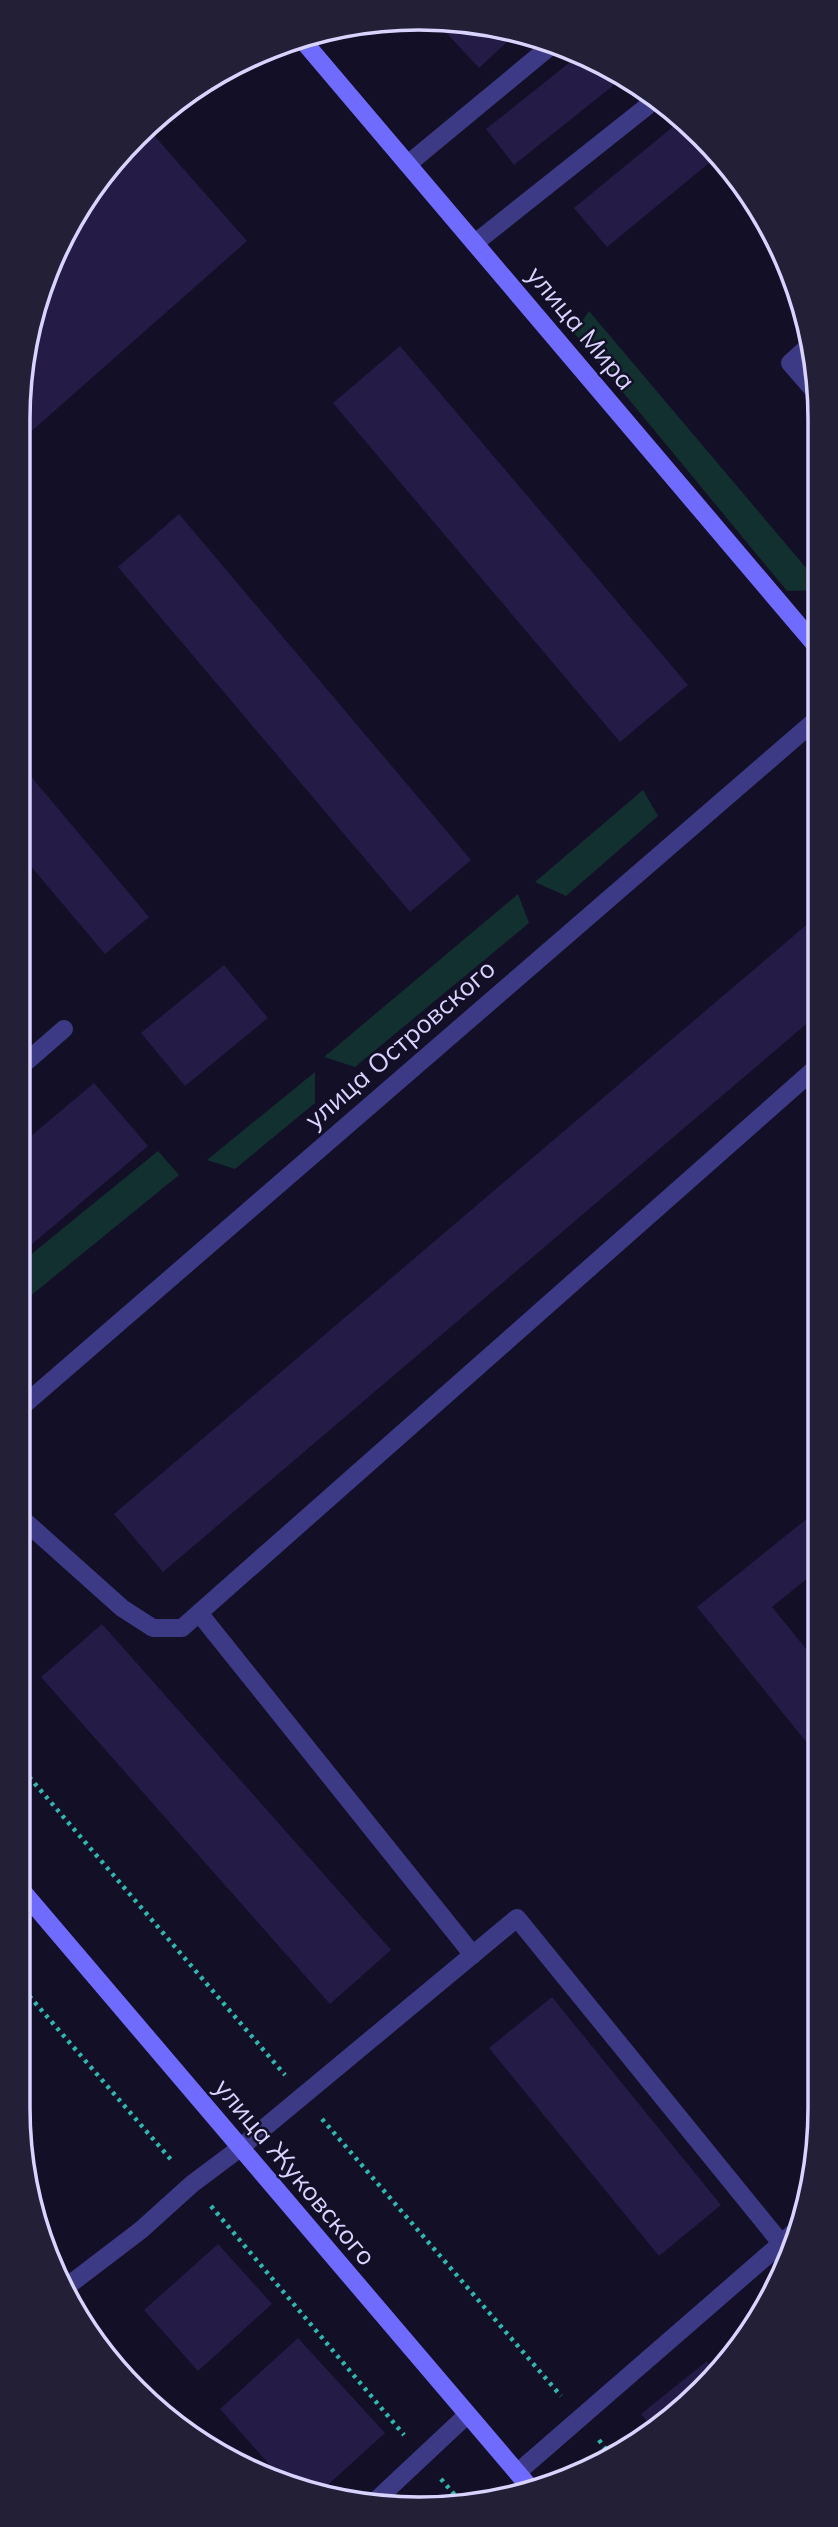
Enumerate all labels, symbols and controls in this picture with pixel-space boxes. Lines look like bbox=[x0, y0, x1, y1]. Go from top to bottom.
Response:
street label: улица Мира bbox=[520, 259, 643, 397]
street label: улица Островского bbox=[298, 952, 502, 1135]
street label: улица Жуковского bbox=[207, 2071, 383, 2272]

